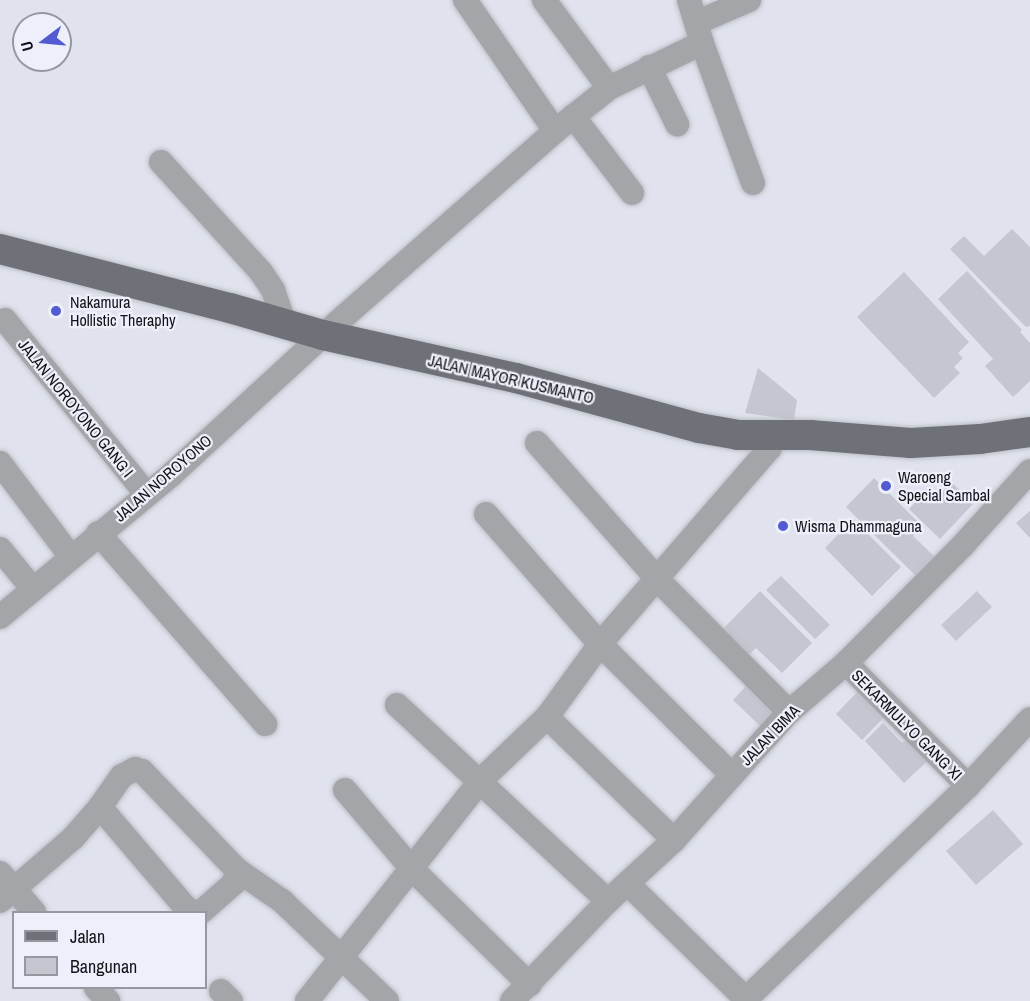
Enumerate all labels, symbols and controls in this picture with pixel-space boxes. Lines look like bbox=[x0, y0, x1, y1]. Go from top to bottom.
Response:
north arrow bbox=[12, 12, 72, 72]
text: U bbox=[15, 39, 39, 54]
place label: Nakamura Hollistic Theraphy bbox=[70, 292, 176, 330]
marker: Nakamura Hollistic Theraphy bbox=[47, 302, 65, 320]
street label: JALAN NOROYONO GANG I bbox=[14, 335, 138, 481]
street label: JALAN MAYOR KUSMANTO bbox=[426, 351, 596, 407]
street label: JALAN NOROYONO bbox=[110, 431, 216, 525]
place label: Waroeng Special Sambal bbox=[898, 467, 990, 505]
marker: Waroeng Special Sambal bbox=[879, 479, 893, 493]
place label: Wisma Dhammaguna bbox=[795, 516, 922, 536]
marker: Wisma Dhammaguna bbox=[776, 519, 790, 533]
street label: SEKARMULYO GANG XI bbox=[848, 666, 966, 784]
street label: JALAN BIMA bbox=[737, 701, 803, 769]
legend bbox=[12, 911, 207, 989]
text: Jalan bbox=[70, 924, 105, 949]
text: Bangunan bbox=[70, 954, 137, 979]

